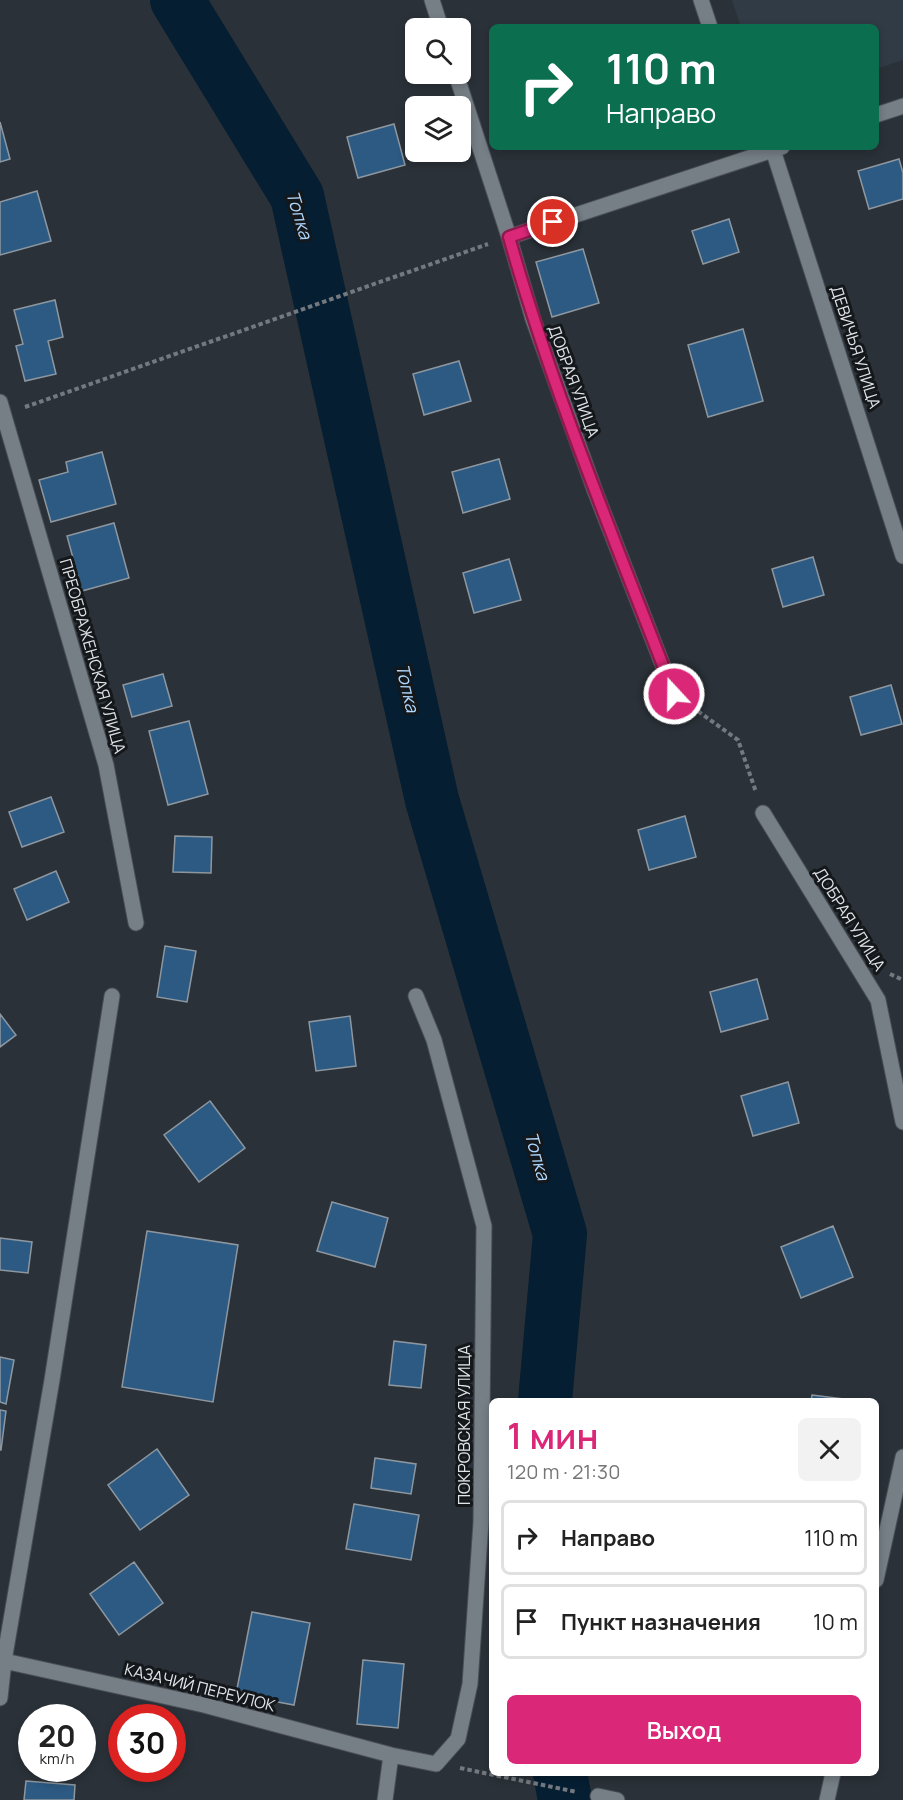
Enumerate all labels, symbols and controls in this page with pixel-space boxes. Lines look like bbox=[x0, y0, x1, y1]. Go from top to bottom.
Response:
map controls bbox=[405, 18, 471, 162]
button: search bbox=[405, 18, 471, 84]
text: 110 m bbox=[606, 39, 717, 97]
icon: right bbox=[507, 48, 585, 126]
text: Направо bbox=[606, 94, 716, 131]
button: layers bbox=[405, 96, 471, 162]
water label: Топка bbox=[281, 188, 319, 243]
pin bbox=[527, 196, 578, 247]
icon: arrive bbox=[536, 205, 569, 238]
street label: ДЕВИЧЬЯ УЛИЦА bbox=[826, 283, 886, 411]
street label: ДОБРАЯ УЛИЦА bbox=[543, 322, 605, 440]
street label: ПРЕОБРАЖЕНСКАЯ УЛИЦА bbox=[55, 556, 131, 756]
water label: Топка bbox=[391, 661, 425, 715]
position arrow bbox=[642, 662, 706, 726]
street label: ДОБРАЯ УЛИЦА bbox=[809, 863, 891, 975]
water label: Топка bbox=[520, 1129, 557, 1184]
street label: ПОКРОВСКАЯ УЛИЦА bbox=[453, 1345, 475, 1505]
text: 1 мин bbox=[507, 1411, 599, 1460]
button: close bbox=[798, 1418, 861, 1481]
text: 120 m · 21:30 bbox=[507, 1458, 620, 1485]
icon: right bbox=[510, 1521, 543, 1554]
text: Направо bbox=[561, 1523, 655, 1553]
text: 110 m bbox=[804, 1523, 858, 1553]
icon: arrive bbox=[510, 1605, 543, 1638]
text: Пункт назначения bbox=[561, 1607, 761, 1637]
text: 10 m bbox=[813, 1607, 858, 1637]
street label: КАЗАЧИЙ ПЕРЕУЛОК bbox=[122, 1658, 278, 1716]
button: Выход bbox=[507, 1695, 861, 1764]
speed limit sign: 30 bbox=[108, 1704, 186, 1782]
text: 20 bbox=[38, 1715, 76, 1756]
text: km/h bbox=[40, 1748, 74, 1769]

